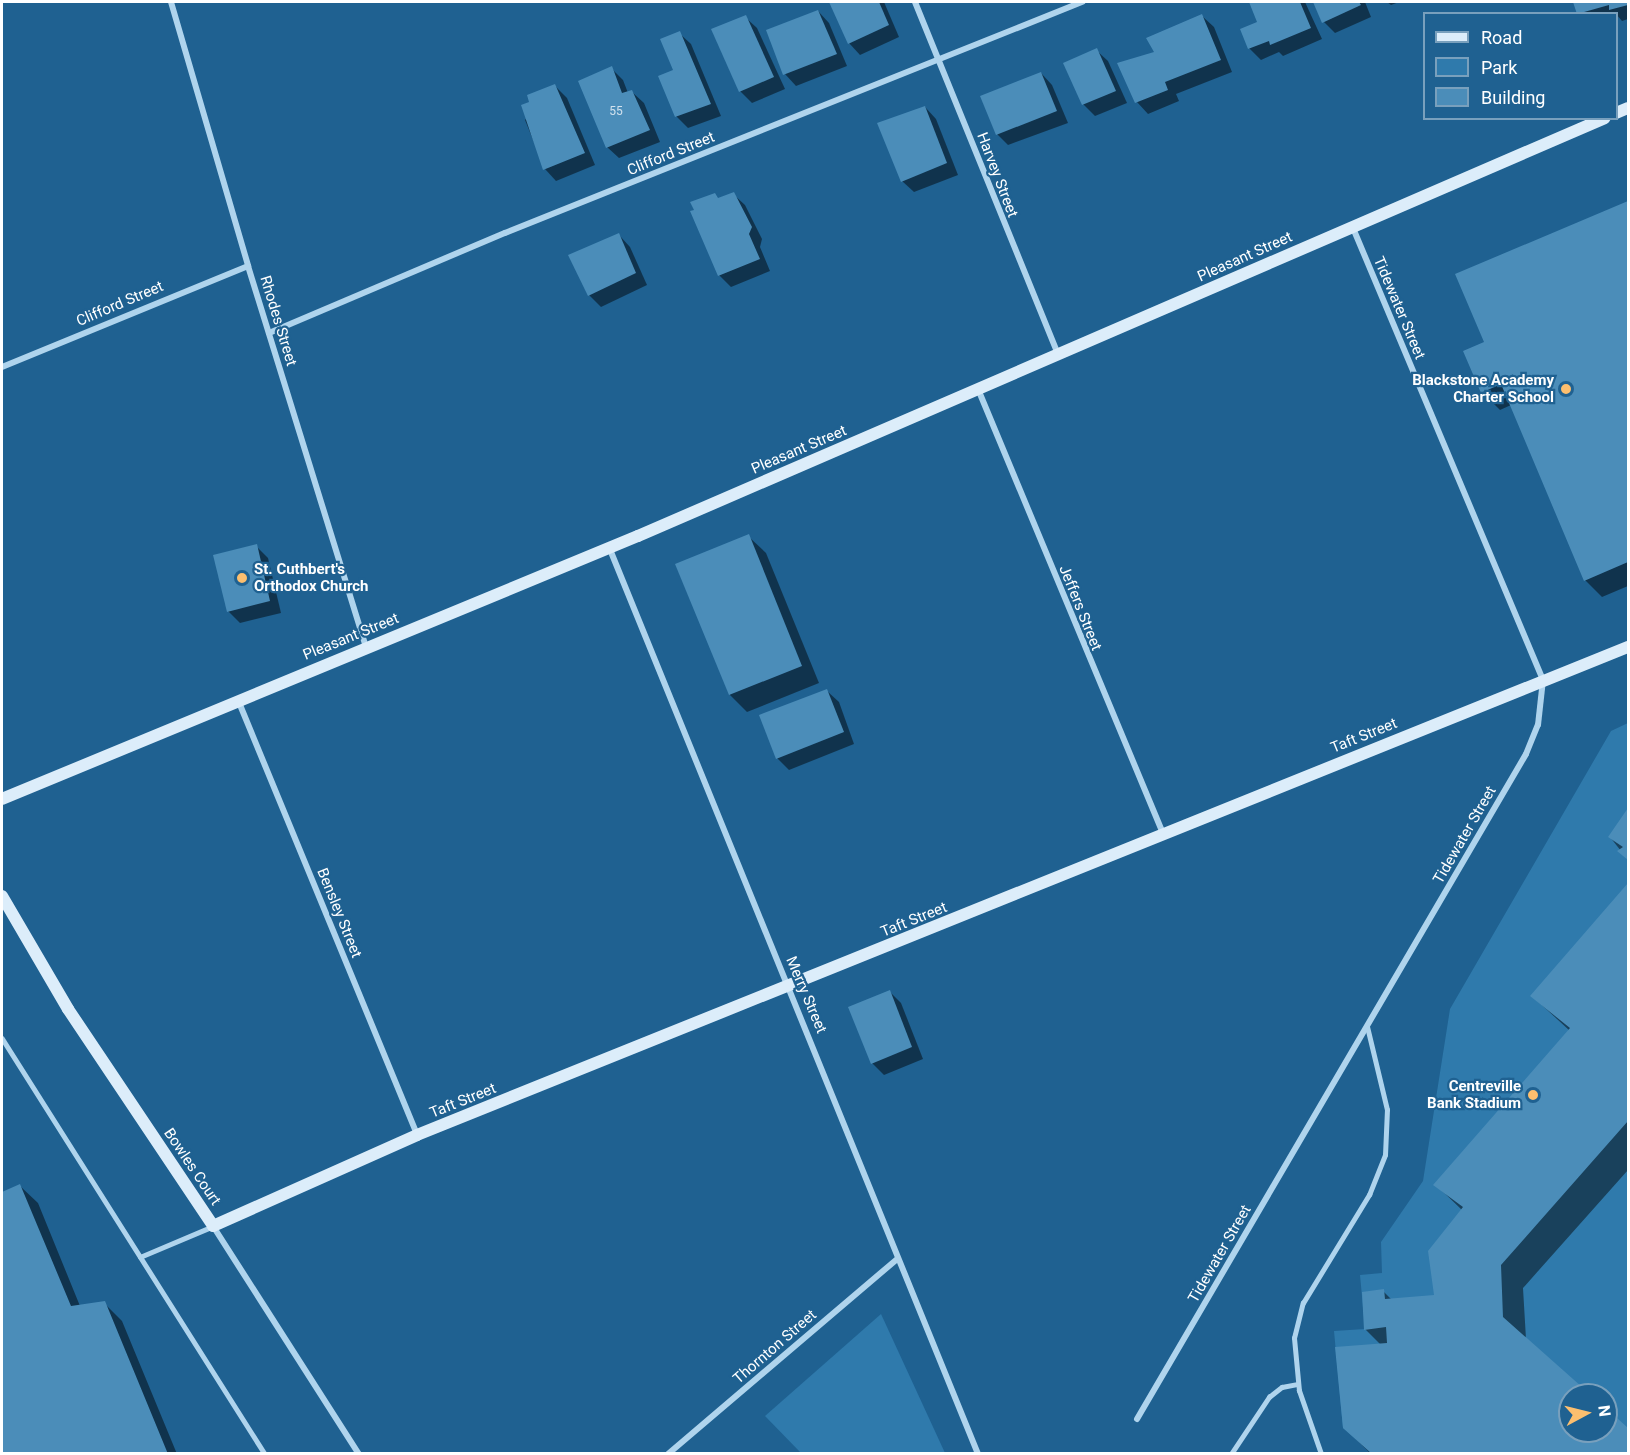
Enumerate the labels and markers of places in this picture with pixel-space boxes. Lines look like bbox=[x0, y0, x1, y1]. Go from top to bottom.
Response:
place label: Blackstone Academy Charter School bbox=[1412, 371, 1554, 406]
marker: Blackstone Academy Charter School bbox=[1559, 382, 1573, 396]
place label: St. Cuthbert's Orthodox Church bbox=[254, 560, 368, 595]
marker: St. Cuthbert's Orthodox Church bbox=[235, 571, 249, 585]
place label: Centreville Bank Stadium bbox=[1427, 1077, 1521, 1112]
marker: Centreville Bank Stadium bbox=[1526, 1088, 1540, 1102]

